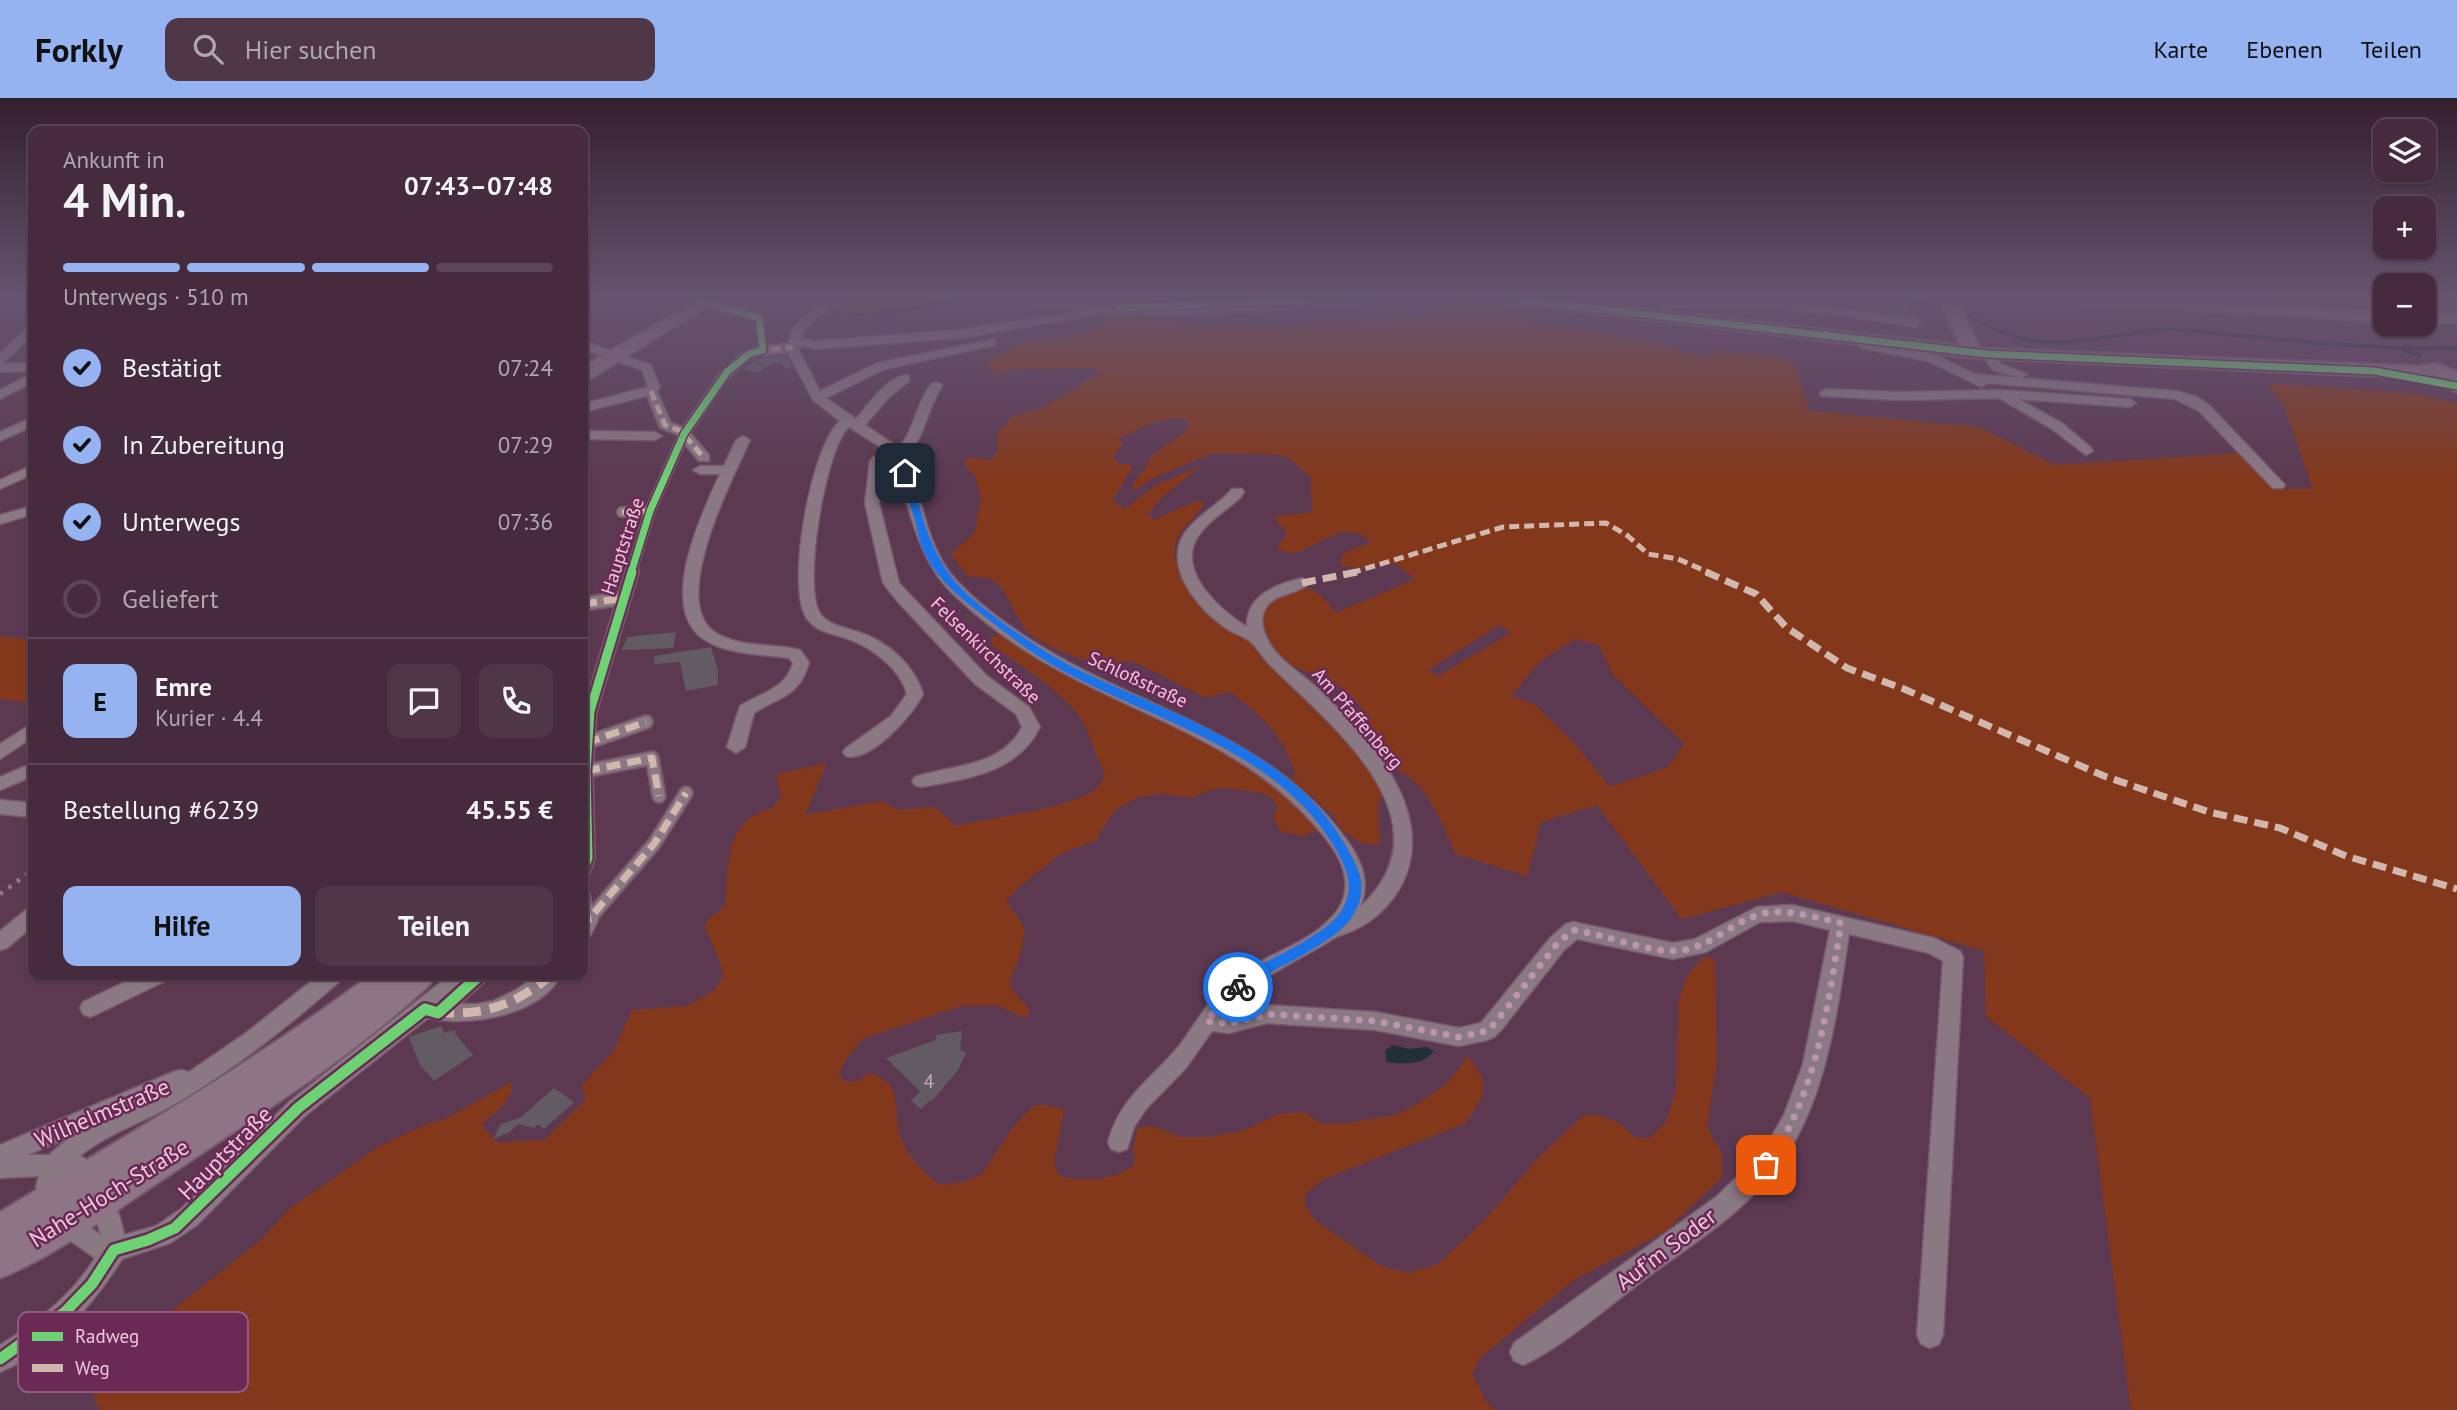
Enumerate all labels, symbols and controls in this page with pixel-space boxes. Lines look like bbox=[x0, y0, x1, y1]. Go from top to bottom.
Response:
search box bbox=[165, 18, 655, 81]
text: Forkly bbox=[35, 28, 123, 71]
icon: search bbox=[189, 30, 227, 68]
text: Hier suchen bbox=[245, 33, 377, 66]
text: Karte bbox=[2154, 34, 2208, 65]
text: Ebenen bbox=[2246, 34, 2323, 65]
text: Teilen bbox=[2361, 34, 2422, 65]
map controls bbox=[2373, 119, 2436, 336]
button: layers bbox=[2373, 119, 2436, 182]
text: Ankunft in bbox=[63, 145, 165, 174]
text: 07:43–07:48 bbox=[404, 169, 553, 202]
text: 4 Min. bbox=[63, 170, 186, 230]
button: + bbox=[2373, 196, 2436, 259]
button: − bbox=[2373, 273, 2436, 336]
text: Unterwegs · 510 m bbox=[63, 282, 249, 311]
icon: check bbox=[63, 349, 101, 387]
text: Bestätigt bbox=[122, 351, 222, 384]
text: 07:24 bbox=[498, 353, 553, 382]
icon: check bbox=[63, 426, 101, 464]
text: In Zubereitung bbox=[122, 428, 285, 461]
text: 07:29 bbox=[498, 430, 553, 459]
pin bbox=[875, 443, 935, 503]
icon: home bbox=[886, 454, 924, 492]
street label: Hauptstraße bbox=[595, 495, 649, 597]
icon: check bbox=[63, 503, 101, 541]
text: Unterwegs bbox=[122, 505, 240, 538]
text: 07:36 bbox=[498, 507, 553, 536]
text: Geliefert bbox=[122, 582, 219, 615]
street label: Felsenkirchstraße bbox=[926, 591, 1046, 709]
street label: Schloßstraße bbox=[1084, 645, 1192, 713]
street label: Am Pfaffenberg bbox=[1308, 662, 1408, 774]
button: chat bbox=[387, 664, 461, 738]
button: phone bbox=[479, 664, 553, 738]
text: Emre bbox=[155, 670, 212, 703]
text: E bbox=[93, 685, 107, 718]
text: Kurier · 4.4 bbox=[155, 703, 263, 732]
text: Bestellung #6239 bbox=[63, 793, 259, 826]
text: 45.55 € bbox=[466, 793, 553, 826]
button: Hilfe bbox=[63, 886, 301, 966]
button: Teilen bbox=[315, 886, 553, 966]
courier bbox=[1203, 952, 1273, 1022]
icon: bike bbox=[1219, 968, 1257, 1006]
house number: 4 bbox=[924, 1069, 934, 1093]
street label: Wilhelmstraße bbox=[30, 1071, 174, 1154]
street label: Hauptstraße bbox=[171, 1099, 278, 1206]
street label: Nahe-Hoch-Straße bbox=[23, 1132, 194, 1253]
pin bbox=[1736, 1135, 1796, 1195]
icon: bag bbox=[1747, 1146, 1785, 1184]
street label: Auf'm Soder bbox=[1610, 1201, 1722, 1296]
legend bbox=[18, 1312, 248, 1392]
text: Radweg bbox=[75, 1324, 139, 1348]
text: Weg bbox=[75, 1356, 110, 1380]

